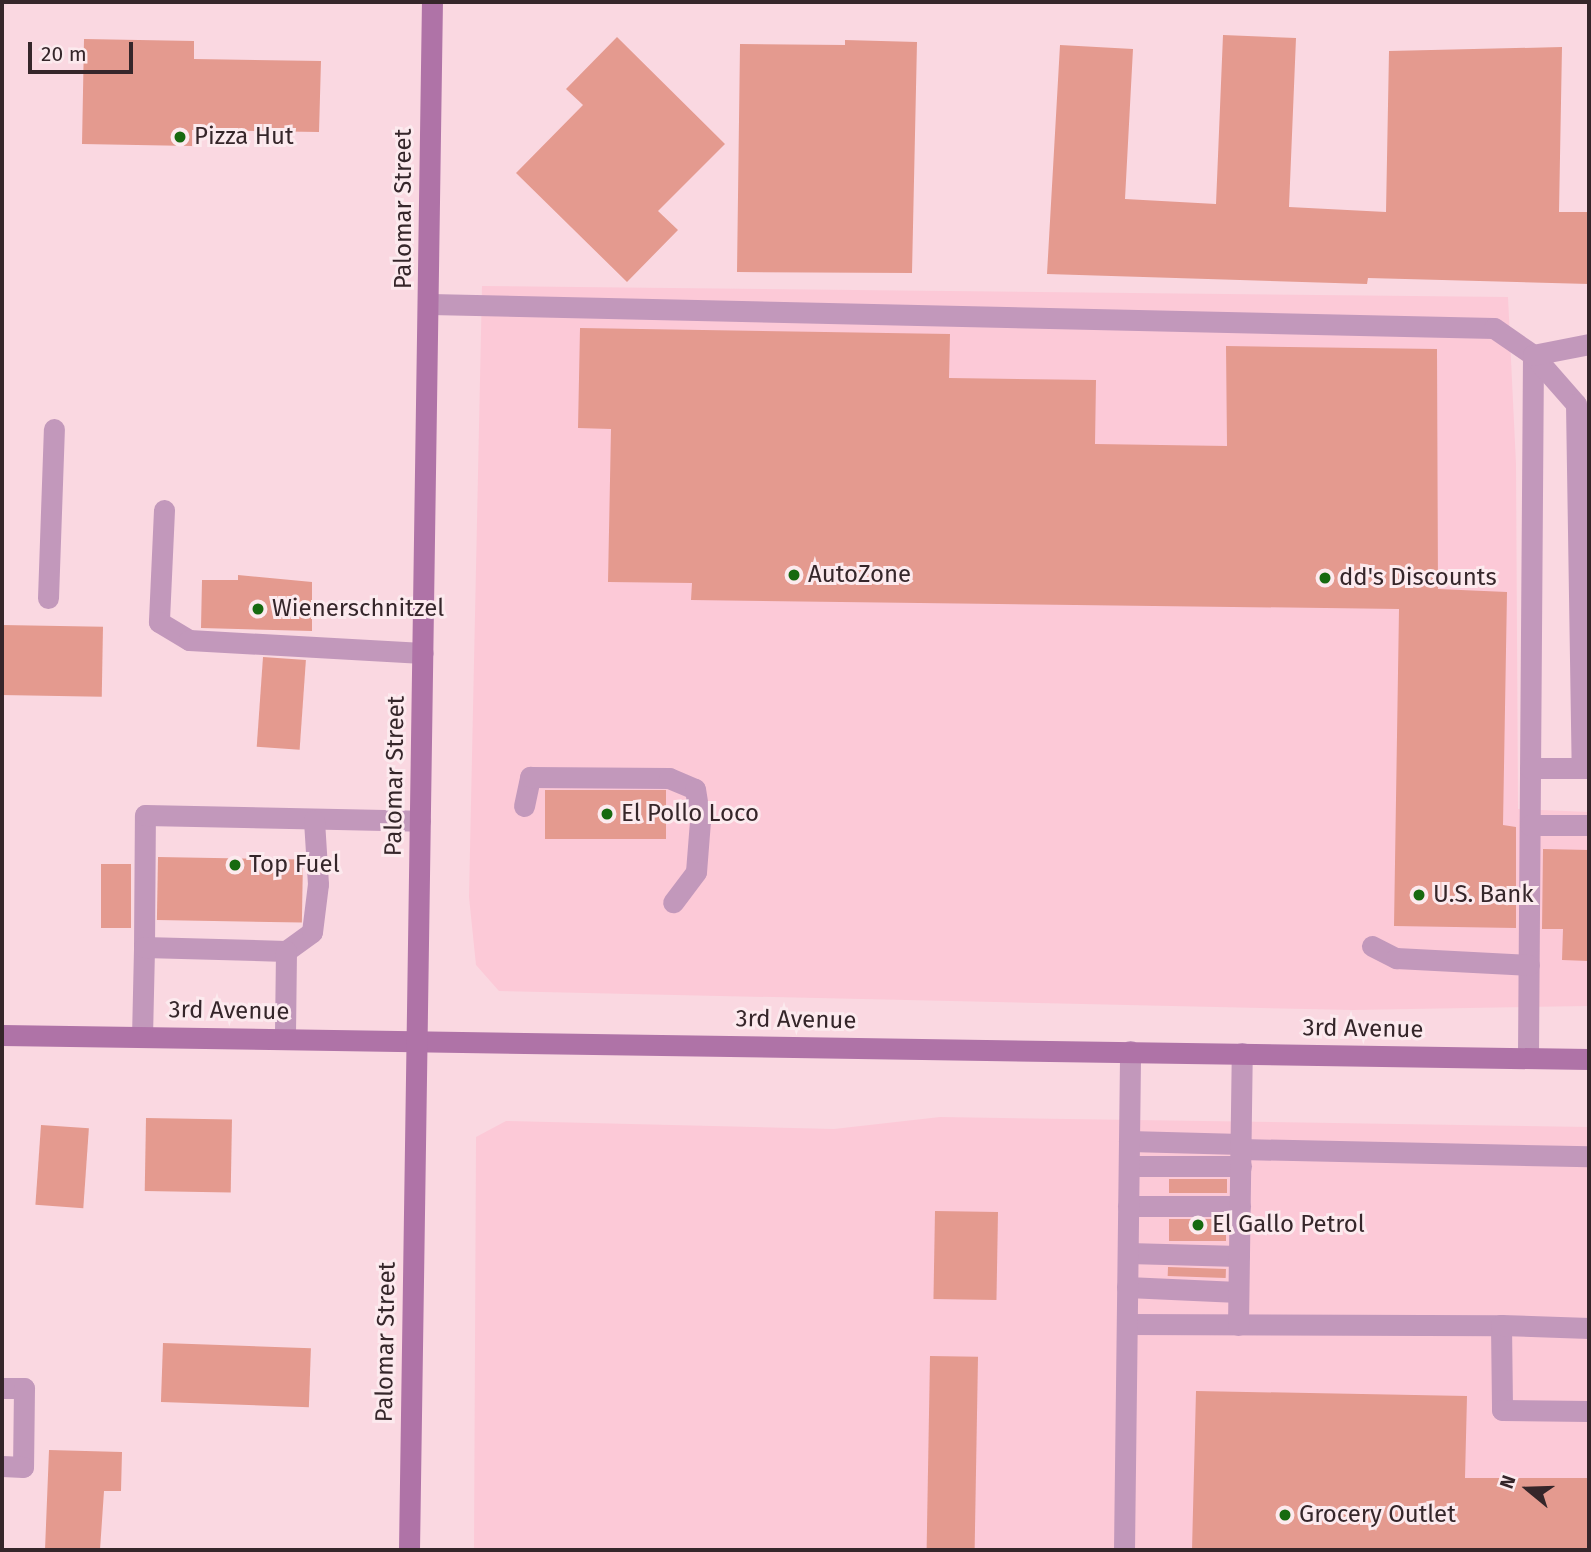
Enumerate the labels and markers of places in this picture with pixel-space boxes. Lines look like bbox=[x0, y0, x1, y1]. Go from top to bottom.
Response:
place label: Pizza Hut bbox=[194, 123, 294, 151]
marker: Pizza Hut bbox=[172, 129, 188, 145]
place label: AutoZone bbox=[808, 561, 911, 589]
place label: dd's Discounts bbox=[1339, 564, 1497, 592]
marker: AutoZone bbox=[786, 567, 802, 583]
marker: dd's Discounts bbox=[1317, 570, 1333, 586]
place label: Wienerschnitzel bbox=[272, 595, 444, 623]
marker: Wienerschnitzel bbox=[250, 601, 266, 617]
place label: El Pollo Loco bbox=[621, 800, 759, 828]
marker: El Pollo Loco bbox=[599, 806, 615, 822]
place label: Top Fuel bbox=[249, 851, 340, 879]
marker: Top Fuel bbox=[227, 857, 243, 873]
place label: U.S. Bank bbox=[1433, 881, 1534, 909]
marker: U.S. Bank bbox=[1411, 887, 1427, 903]
place label: El Gallo Petrol bbox=[1212, 1211, 1365, 1239]
marker: El Gallo Petrol bbox=[1190, 1217, 1206, 1233]
place label: Grocery Outlet bbox=[1299, 1501, 1456, 1529]
marker: Grocery Outlet bbox=[1277, 1507, 1293, 1523]

